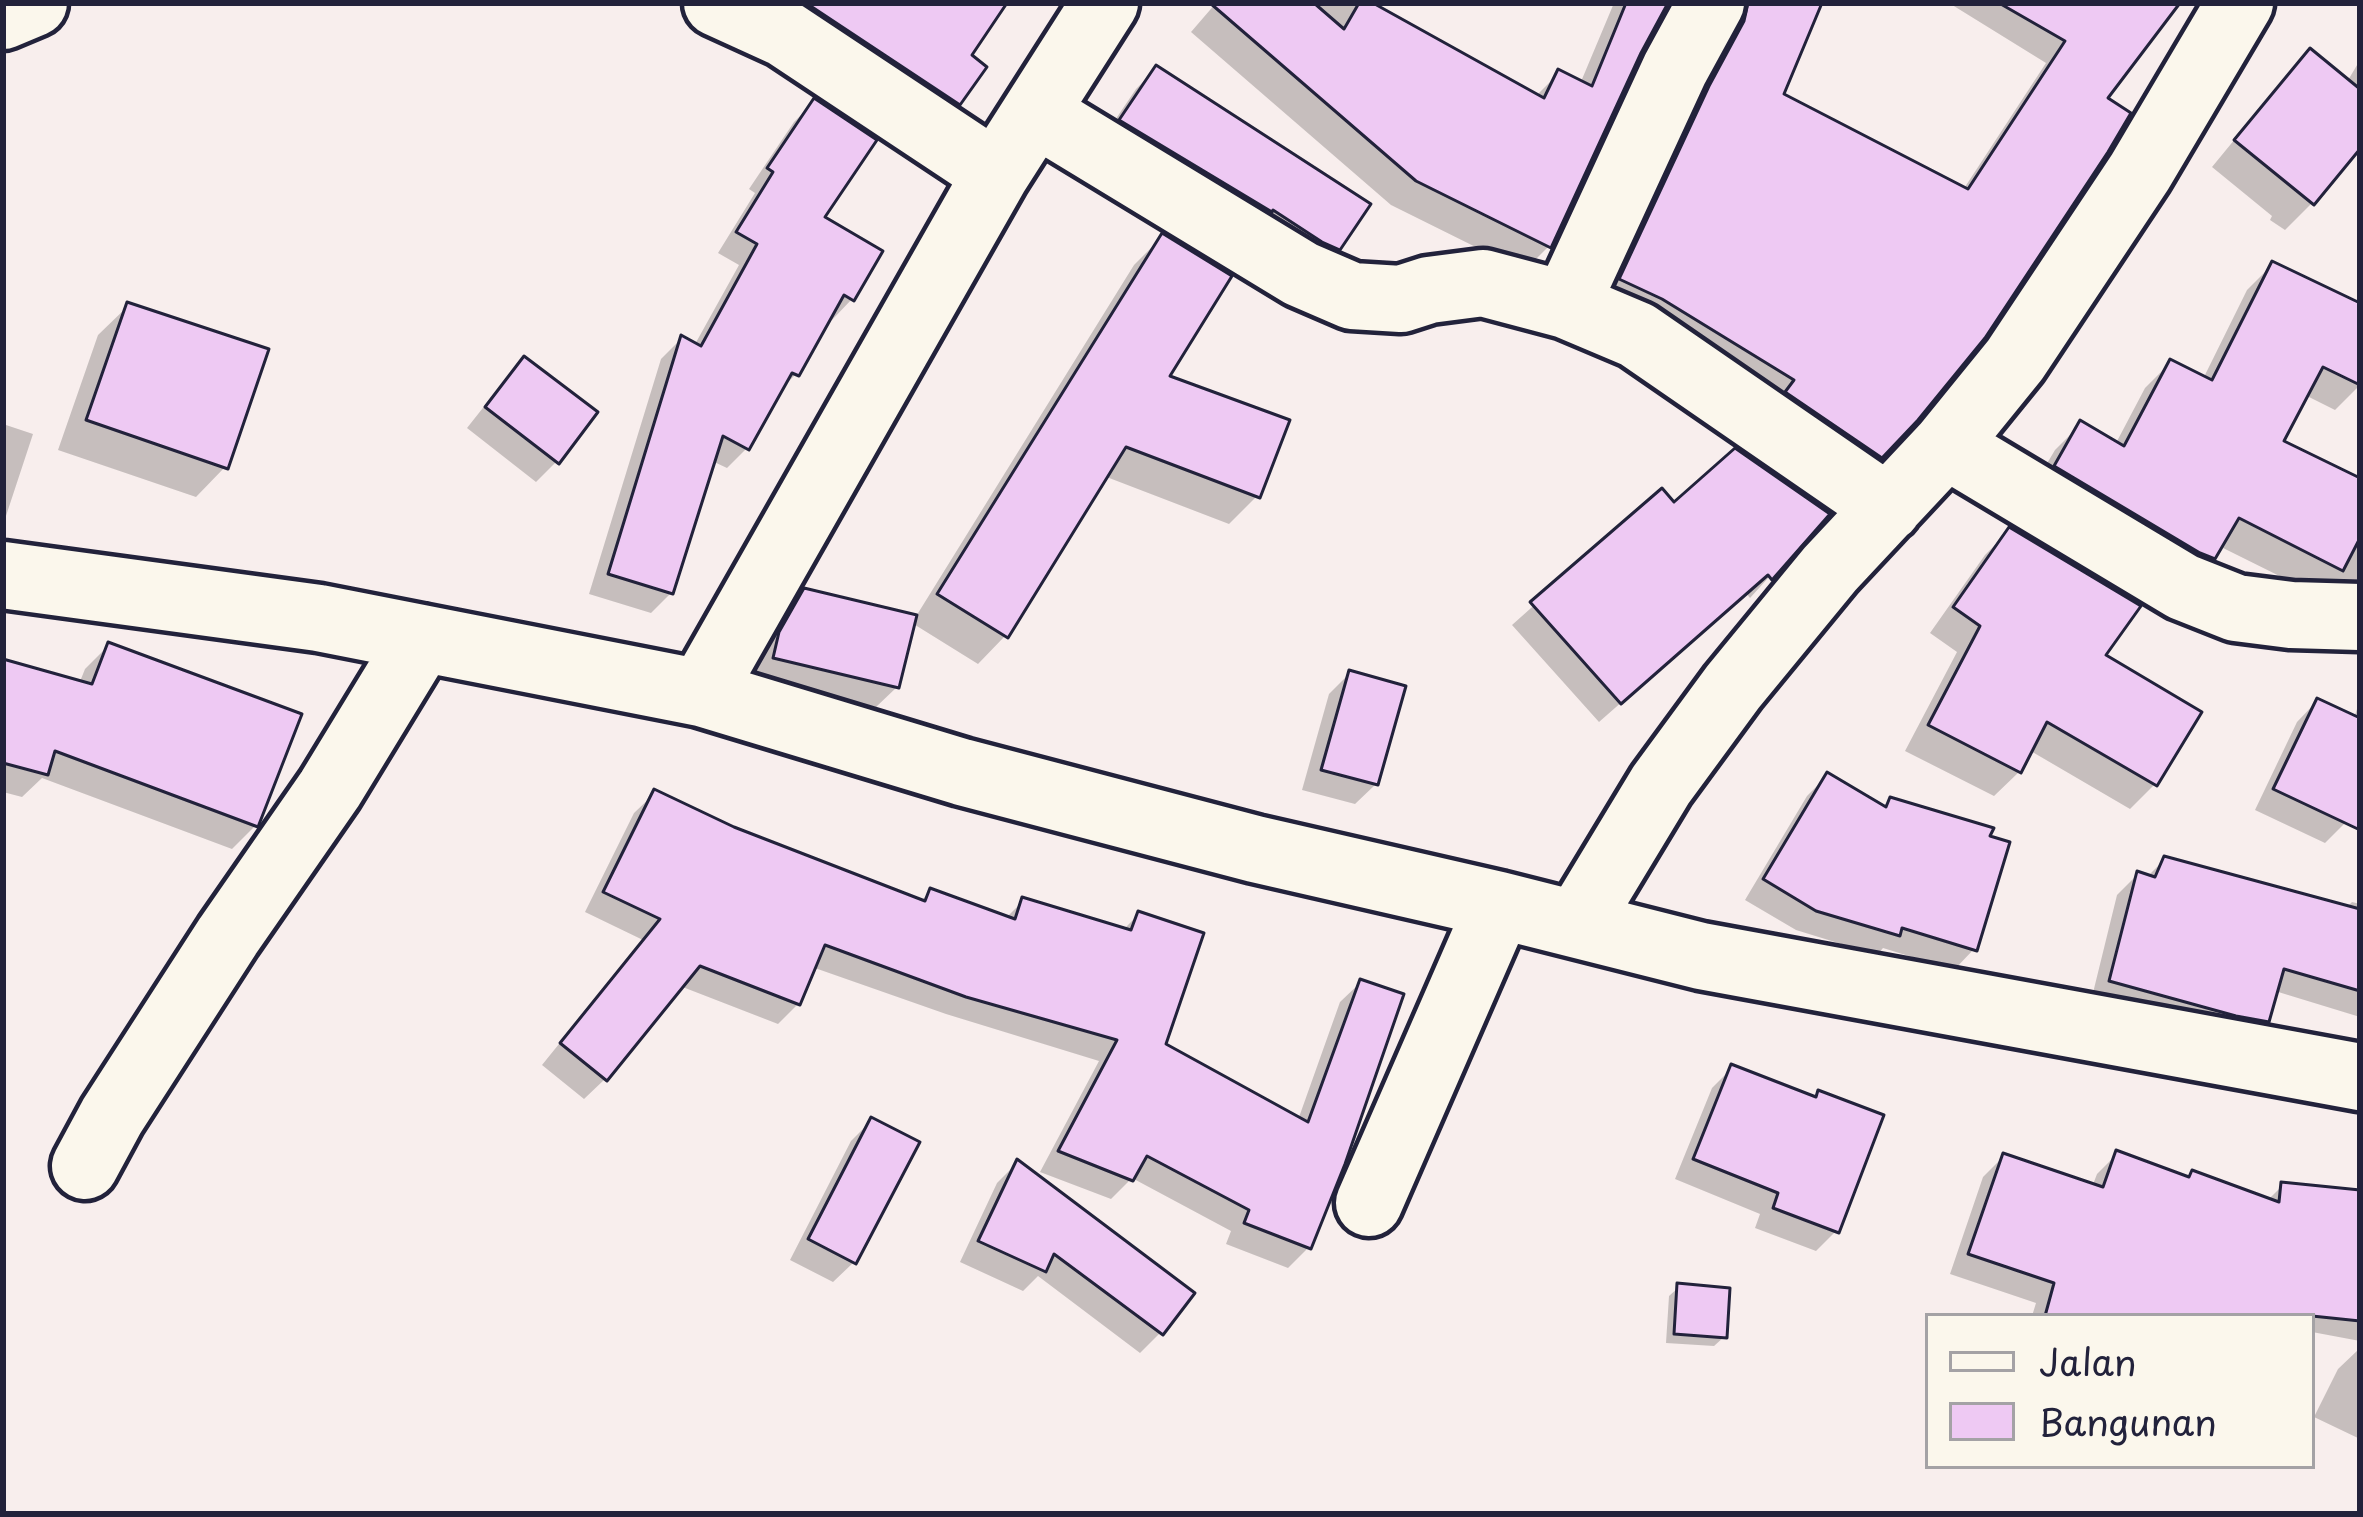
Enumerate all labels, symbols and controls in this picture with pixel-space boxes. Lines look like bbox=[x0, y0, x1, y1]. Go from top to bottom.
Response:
legend bbox=[1925, 1313, 2315, 1469]
text: Jalan bbox=[2039, 1334, 2137, 1388]
text: Bangunan bbox=[2039, 1394, 2217, 1448]

